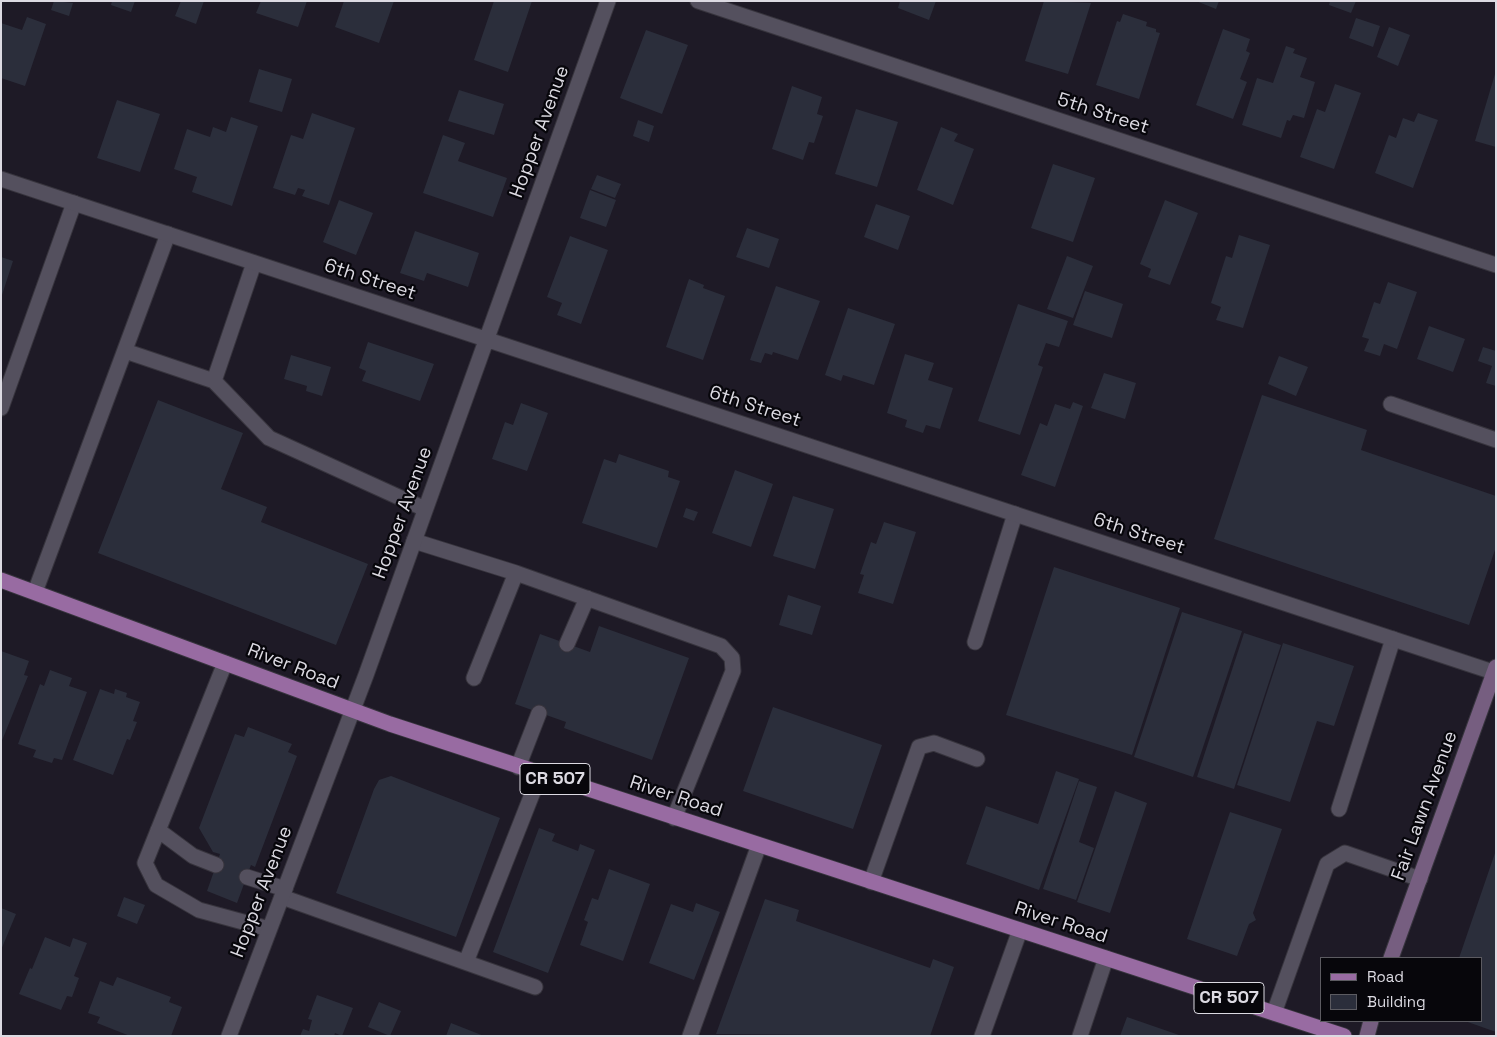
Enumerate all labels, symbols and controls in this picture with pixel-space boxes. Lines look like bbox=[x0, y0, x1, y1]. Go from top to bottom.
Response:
street label: Hopper Avenue bbox=[506, 63, 574, 201]
street label: 5th Street bbox=[1054, 89, 1152, 139]
street label: 6th Street bbox=[321, 254, 419, 306]
street label: 6th Street bbox=[706, 381, 804, 433]
street label: Hopper Avenue bbox=[369, 444, 437, 582]
street label: 6th Street bbox=[1090, 508, 1188, 560]
street label: River Road bbox=[244, 639, 342, 695]
street label: Fair Lawn Avenue bbox=[1387, 728, 1463, 884]
road number: CR 507 bbox=[520, 764, 590, 794]
street label: River Road bbox=[627, 771, 725, 823]
street label: Hopper Avenue bbox=[226, 823, 298, 961]
street label: River Road bbox=[1012, 897, 1110, 949]
legend bbox=[1320, 957, 1482, 1022]
text: Road bbox=[1367, 967, 1404, 986]
road number: CR 507 bbox=[1194, 982, 1264, 1014]
text: Building bbox=[1367, 992, 1426, 1011]

